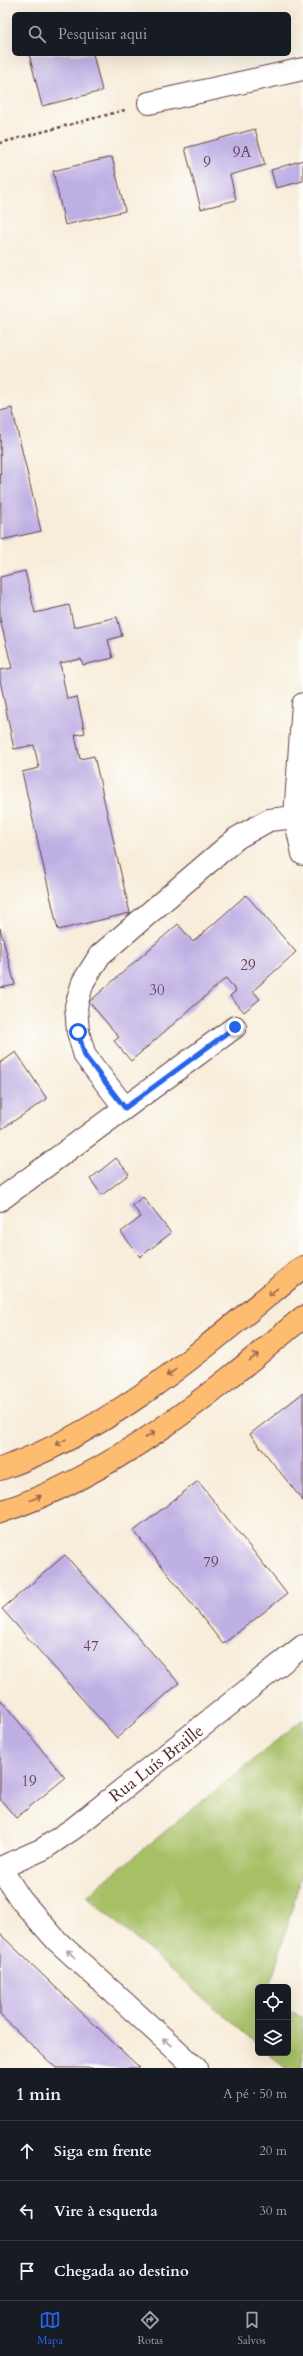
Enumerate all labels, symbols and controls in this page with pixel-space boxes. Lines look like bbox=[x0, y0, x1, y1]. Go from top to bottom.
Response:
search box bbox=[12, 12, 291, 56]
icon: search bbox=[26, 23, 48, 45]
text: Pesquisar aqui bbox=[58, 24, 147, 44]
house number: 9A bbox=[233, 142, 252, 162]
house number: 9 bbox=[203, 152, 211, 172]
house number: 29 bbox=[240, 955, 256, 975]
house number: 30 bbox=[149, 980, 165, 1000]
route end bbox=[226, 1018, 244, 1036]
route start bbox=[69, 1023, 87, 1041]
one-way arrow bbox=[267, 1288, 278, 1296]
one-way arrow bbox=[249, 1353, 260, 1362]
one-way arrow bbox=[166, 1369, 177, 1377]
one-way arrow bbox=[144, 1431, 155, 1439]
one-way arrow bbox=[55, 1439, 67, 1446]
one-way arrow bbox=[30, 1493, 42, 1501]
house number: 79 bbox=[203, 1552, 219, 1572]
house number: 47 bbox=[83, 1636, 99, 1656]
street label: Rua Luís Braille bbox=[104, 1719, 208, 1808]
house number: 19 bbox=[21, 1771, 37, 1791]
one-way arrow bbox=[66, 1949, 76, 1958]
map controls bbox=[255, 1984, 291, 2056]
button: locate bbox=[255, 1984, 291, 2020]
button: layers bbox=[255, 2020, 291, 2056]
one-way arrow bbox=[162, 2037, 172, 2046]
text: 1 min bbox=[16, 2083, 61, 2106]
text: A pé · 50 m bbox=[223, 2085, 287, 2103]
icon: ahead bbox=[16, 2140, 38, 2162]
text: Siga em frente bbox=[54, 2141, 152, 2161]
text: 20 m bbox=[259, 2142, 287, 2160]
icon: left bbox=[16, 2200, 38, 2222]
text: Vire à esquerda bbox=[54, 2201, 158, 2221]
text: 30 m bbox=[259, 2202, 287, 2220]
icon: arrive bbox=[16, 2260, 38, 2282]
text: Chegada ao destino bbox=[54, 2261, 189, 2281]
tab: Mapa bbox=[37, 2309, 63, 2348]
tab: Rotas bbox=[137, 2309, 163, 2348]
tab: Salvos bbox=[237, 2309, 266, 2348]

